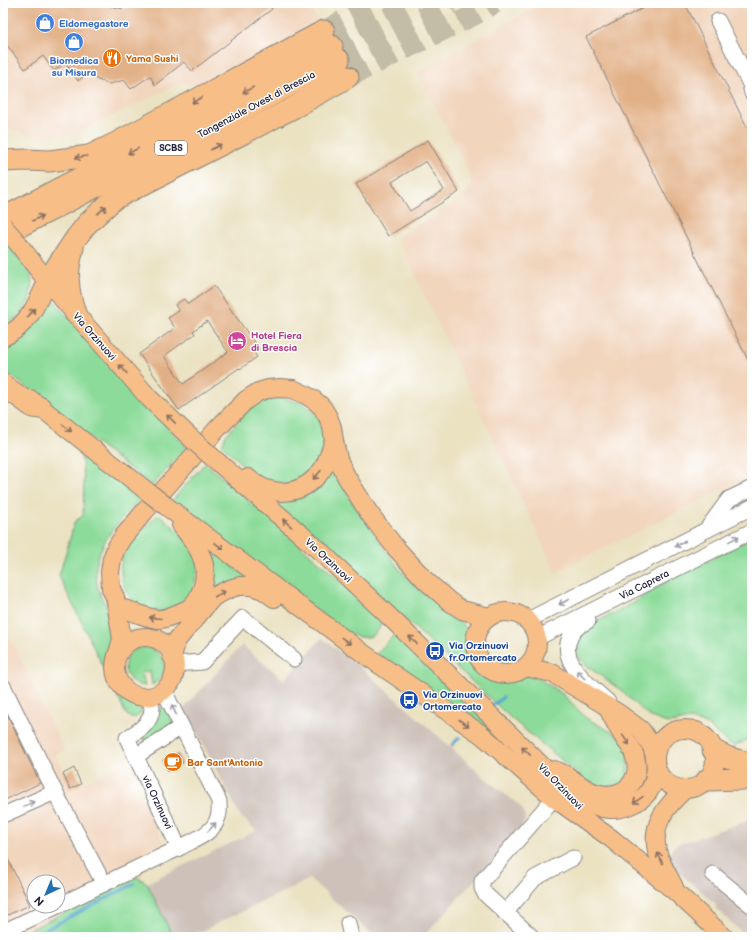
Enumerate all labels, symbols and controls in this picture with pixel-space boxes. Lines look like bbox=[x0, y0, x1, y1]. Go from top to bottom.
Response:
shop icon: Eldomegastore bbox=[34, 12, 56, 34]
place label: Eldomegastore bbox=[59, 18, 129, 30]
shop icon: Biomedica su Misura bbox=[63, 31, 85, 53]
restaurant icon: Yama Sushi bbox=[101, 47, 123, 69]
place label: Yama Sushi bbox=[126, 53, 178, 65]
place label: Biomedica su Misura bbox=[50, 55, 99, 79]
street label: Tangenziale Ovest di Brescia bbox=[196, 69, 318, 141]
one-way arrow bbox=[242, 87, 254, 94]
one-way arrow bbox=[191, 96, 203, 104]
road number: SCBS bbox=[155, 141, 187, 155]
one-way arrow bbox=[209, 143, 221, 150]
one-way arrow bbox=[127, 148, 139, 155]
one-way arrow bbox=[75, 153, 88, 161]
one-way arrow bbox=[97, 205, 107, 214]
one-way arrow bbox=[31, 213, 43, 221]
one-way arrow bbox=[26, 308, 35, 319]
street label: Via Orzinuovi bbox=[70, 310, 118, 363]
hotel icon: Hotel Fiera di Brescia bbox=[226, 330, 248, 352]
place label: Hotel Fiera di Brescia bbox=[251, 330, 302, 354]
one-way arrow bbox=[119, 364, 128, 374]
one-way arrow bbox=[166, 414, 176, 424]
one-way arrow bbox=[61, 424, 72, 432]
one-way arrow bbox=[312, 470, 321, 480]
one-way arrow bbox=[282, 519, 293, 528]
one-way arrow bbox=[728, 535, 740, 542]
street label: Via Orzinuovi bbox=[303, 536, 354, 585]
one-way arrow bbox=[674, 541, 686, 548]
one-way arrow bbox=[214, 542, 225, 551]
street label: Via Caprera bbox=[618, 567, 671, 602]
one-way arrow bbox=[214, 589, 226, 597]
one-way arrow bbox=[558, 599, 570, 606]
one-way arrow bbox=[149, 615, 162, 622]
one-way arrow bbox=[408, 635, 418, 645]
one-way arrow bbox=[341, 636, 352, 645]
bus stop icon: Via Orzinuovi fr.Ortomercato bbox=[424, 640, 446, 662]
place label: Via Orzinuovi fr.Ortomercato bbox=[449, 640, 517, 664]
one-way arrow bbox=[576, 670, 586, 680]
bus stop icon: Via Orzinuovi Ortomercato bbox=[398, 689, 420, 711]
place label: Via Orzinuovi Ortomercato bbox=[423, 689, 483, 713]
one-way arrow bbox=[169, 704, 177, 716]
one-way arrow bbox=[458, 719, 469, 727]
one-way arrow bbox=[622, 734, 630, 745]
one-way arrow bbox=[521, 746, 531, 756]
cafe icon: Bar Sant'Antonio bbox=[162, 751, 184, 773]
place label: Bar Sant'Antonio bbox=[187, 757, 263, 769]
street label: Via Orzinuovi bbox=[535, 761, 585, 812]
street label: via Orzinuovi bbox=[139, 773, 175, 831]
one-way arrow bbox=[633, 796, 644, 804]
one-way arrow bbox=[23, 799, 35, 807]
one-way arrow bbox=[207, 822, 216, 832]
one-way arrow bbox=[656, 853, 663, 865]
north arrow bbox=[26, 874, 66, 914]
text: N bbox=[32, 893, 47, 908]

